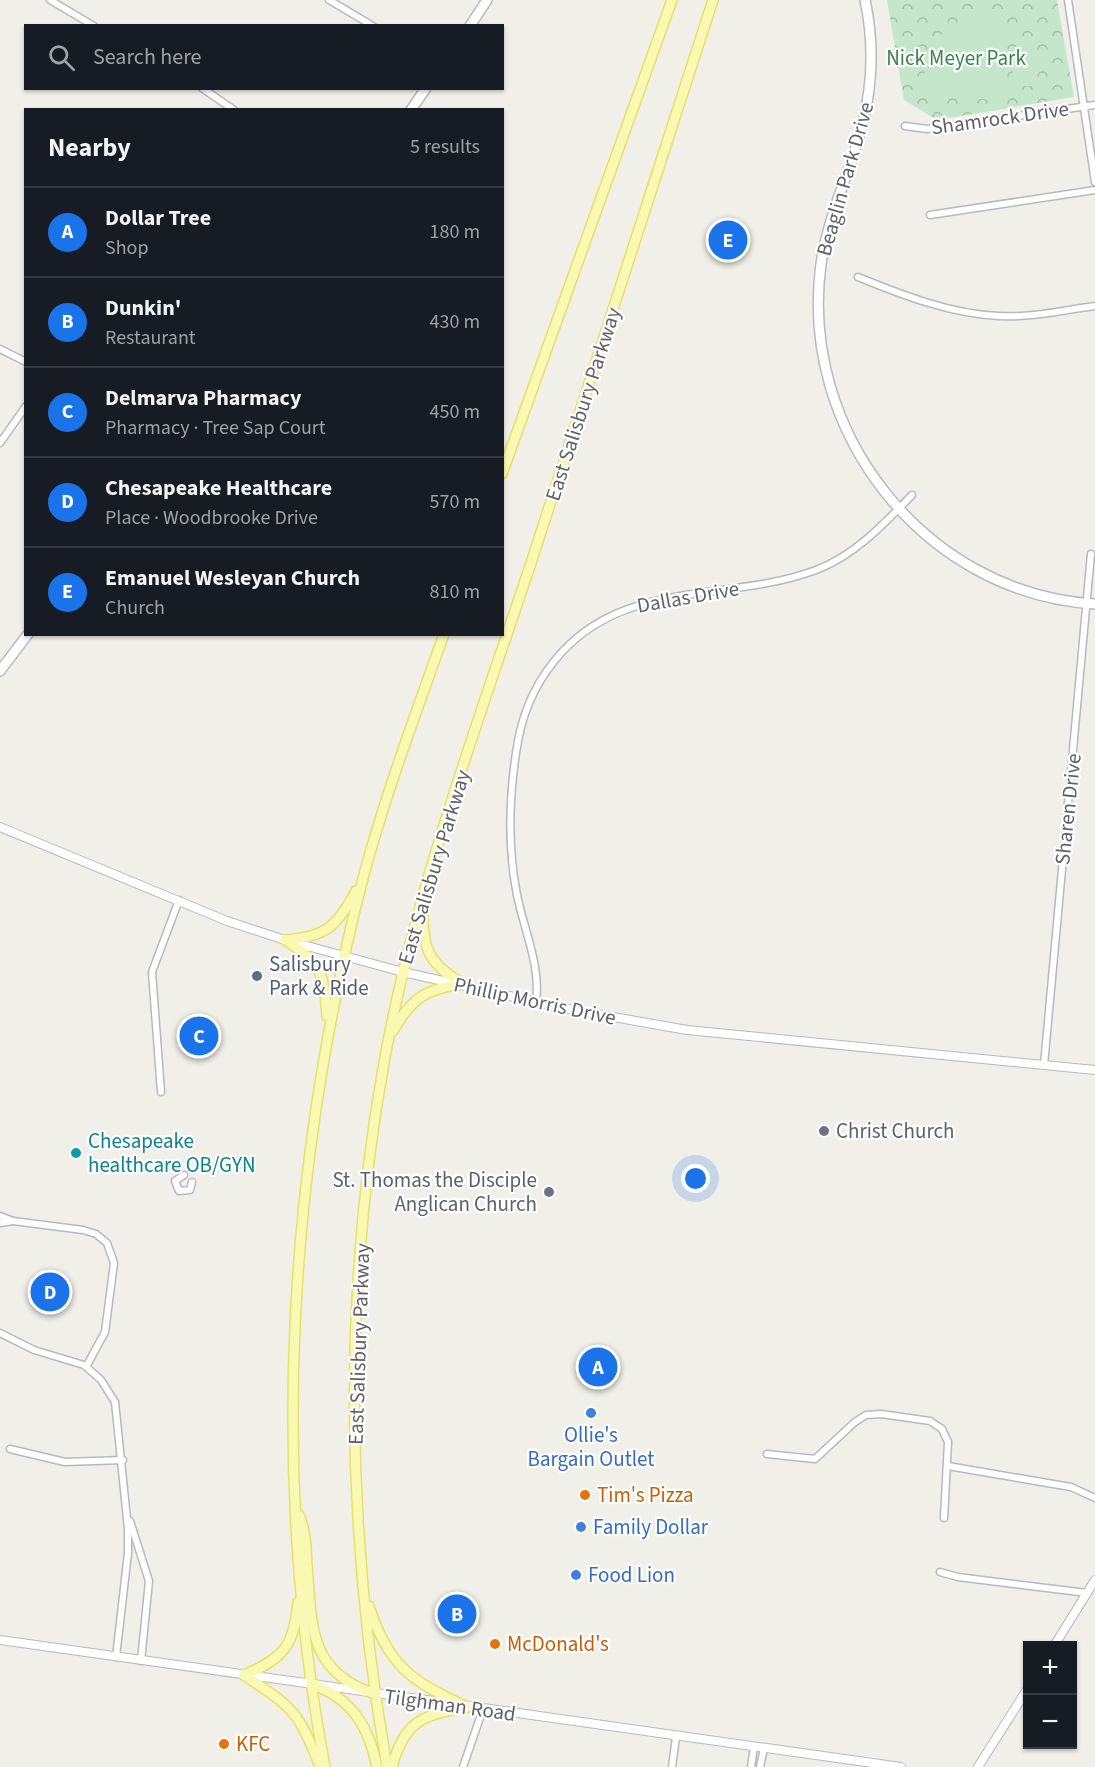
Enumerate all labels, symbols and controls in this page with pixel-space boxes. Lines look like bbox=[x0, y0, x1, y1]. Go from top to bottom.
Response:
search box bbox=[24, 24, 504, 90]
icon: search bbox=[45, 41, 78, 74]
text: Search here bbox=[93, 41, 201, 73]
park label: Nick Meyer Park bbox=[886, 43, 1026, 73]
street label: Shamrock Drive bbox=[929, 93, 1071, 143]
street label: Beaglin Park Drive bbox=[809, 99, 881, 259]
text: Nearby bbox=[48, 129, 131, 166]
text: 5 results bbox=[410, 133, 480, 161]
text: Dollar Tree bbox=[105, 202, 211, 234]
text: A bbox=[62, 218, 73, 246]
text: 180 m bbox=[430, 218, 480, 246]
pin: E bbox=[708, 218, 748, 262]
text: Shop bbox=[105, 234, 149, 262]
text: Dunkin' bbox=[105, 292, 181, 324]
street label: East Salisbury Parkway bbox=[538, 303, 629, 505]
text: B bbox=[61, 308, 74, 336]
text: 430 m bbox=[430, 308, 480, 336]
text: Restaurant bbox=[105, 324, 196, 352]
text: Delmarva Pharmacy bbox=[105, 382, 301, 414]
text: C bbox=[62, 398, 73, 426]
text: 450 m bbox=[430, 398, 480, 426]
text: Pharmacy · Tree Sap Court bbox=[105, 414, 326, 442]
text: Chesapeake Healthcare bbox=[105, 472, 332, 504]
text: D bbox=[61, 488, 74, 516]
text: 570 m bbox=[430, 488, 480, 516]
text: Place · Woodbrooke Drive bbox=[105, 504, 318, 532]
text: Emanuel Wesleyan Church bbox=[105, 562, 360, 594]
street label: Dallas Drive bbox=[635, 573, 741, 621]
text: E bbox=[62, 578, 73, 606]
text: 810 m bbox=[430, 578, 480, 606]
text: Church bbox=[105, 594, 165, 622]
street label: Sharen Drive bbox=[1047, 752, 1089, 866]
street label: East Salisbury Parkway bbox=[390, 766, 478, 968]
place label: Salisbury Park & Ride bbox=[269, 949, 369, 1003]
marker: Salisbury Park & Ride bbox=[250, 969, 264, 983]
street label: Phillip Morris Drive bbox=[451, 969, 619, 1033]
pin: C bbox=[180, 1014, 218, 1058]
place label: Christ Church bbox=[836, 1116, 954, 1146]
marker: Christ Church bbox=[817, 1124, 831, 1138]
place label: Chesapeake healthcare OB/GYN bbox=[88, 1126, 256, 1180]
marker: Chesapeake healthcare OB/GYN bbox=[69, 1146, 83, 1160]
your location bbox=[681, 1164, 710, 1193]
place label: St. Thomas the Disciple Anglican Church bbox=[332, 1165, 537, 1219]
marker: St. Thomas the Disciple Anglican Church bbox=[542, 1185, 556, 1199]
street label: East Salisbury Parkway bbox=[340, 1242, 378, 1445]
pin: D bbox=[31, 1270, 70, 1314]
pin: A bbox=[578, 1344, 618, 1390]
marker: Ollie's Bargain Outlet bbox=[584, 1406, 598, 1420]
place label: Ollie's Bargain Outlet bbox=[528, 1420, 654, 1474]
place label: Tim's Pizza bbox=[597, 1480, 694, 1510]
marker: Tim's Pizza bbox=[578, 1488, 592, 1502]
place label: Family Dollar bbox=[593, 1512, 709, 1542]
marker: Family Dollar bbox=[574, 1520, 588, 1534]
place label: Food Lion bbox=[588, 1560, 675, 1590]
marker: Food Lion bbox=[569, 1568, 583, 1582]
pin: B bbox=[438, 1592, 476, 1636]
place label: McDonald's bbox=[507, 1629, 609, 1659]
marker: McDonald's bbox=[488, 1637, 502, 1651]
map controls bbox=[1023, 1641, 1077, 1749]
button: + bbox=[1023, 1641, 1077, 1695]
street label: Tilghman Road bbox=[382, 1681, 518, 1729]
button: − bbox=[1023, 1695, 1077, 1749]
place label: KFC bbox=[236, 1729, 270, 1759]
marker: KFC bbox=[217, 1737, 231, 1751]

